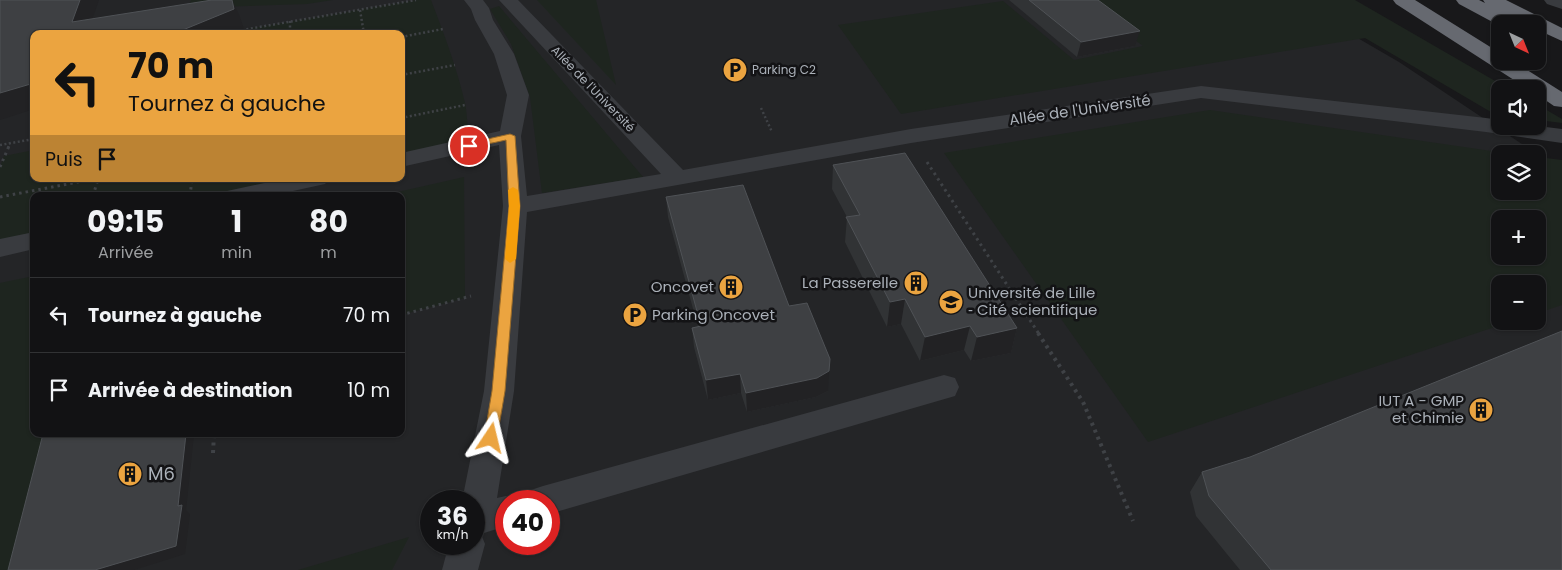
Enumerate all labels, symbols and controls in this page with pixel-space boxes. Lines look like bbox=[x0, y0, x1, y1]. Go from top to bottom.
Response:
north arrow bbox=[1491, 15, 1546, 70]
map controls bbox=[1491, 15, 1546, 330]
text: 70 m bbox=[128, 41, 214, 90]
street label: Allée de l'Université bbox=[548, 42, 639, 136]
icon: left bbox=[45, 50, 110, 115]
parking icon: Parking C2 bbox=[722, 57, 748, 83]
place label: Parking C2 bbox=[752, 61, 816, 78]
button: sound bbox=[1491, 80, 1546, 135]
text: Tournez à gauche bbox=[128, 88, 326, 119]
street label: Allée de l'Université bbox=[1008, 89, 1152, 130]
pin bbox=[448, 125, 490, 167]
icon: arrive bbox=[455, 132, 483, 160]
icon: arrive bbox=[93, 145, 121, 173]
button: layers bbox=[1491, 145, 1546, 200]
text: Puis bbox=[45, 146, 83, 173]
text: 09:15 bbox=[87, 200, 164, 243]
text: 1 bbox=[231, 200, 242, 243]
text: 80 bbox=[309, 200, 348, 243]
button: + bbox=[1491, 210, 1546, 265]
text: Arrivée bbox=[98, 241, 153, 264]
text: min bbox=[221, 241, 252, 264]
text: m bbox=[320, 241, 337, 264]
building icon: La Passerelle bbox=[903, 270, 929, 296]
place label: La Passerelle bbox=[802, 272, 898, 293]
building icon: Oncovet bbox=[718, 274, 744, 300]
button: − bbox=[1491, 275, 1546, 330]
place label: Oncovet bbox=[651, 276, 714, 297]
place label: Université de Lille ‐ Cité scientifique bbox=[968, 282, 1097, 320]
school or university icon: Université de Lille ‐ Cité scientifique bbox=[938, 289, 964, 315]
icon: left bbox=[45, 301, 73, 329]
text: Tournez à gauche bbox=[88, 302, 262, 329]
text: 70 m bbox=[343, 302, 390, 329]
parking icon: Parking Oncovet bbox=[622, 302, 648, 328]
place label: Parking Oncovet bbox=[652, 304, 775, 325]
icon: arrive bbox=[45, 376, 73, 404]
text: Arrivée à destination bbox=[88, 377, 293, 404]
text: 10 m bbox=[347, 377, 390, 404]
place label: IUT A - GMP et Chimie bbox=[1378, 390, 1464, 428]
building icon: IUT A - GMP et Chimie bbox=[1468, 397, 1494, 423]
position arrow bbox=[464, 411, 516, 463]
building icon: M6 bbox=[117, 461, 143, 487]
place label: M6 bbox=[148, 461, 175, 486]
speed limit sign: 40 bbox=[495, 490, 560, 555]
text: 36 bbox=[437, 499, 468, 534]
text: km/h bbox=[437, 526, 468, 543]

